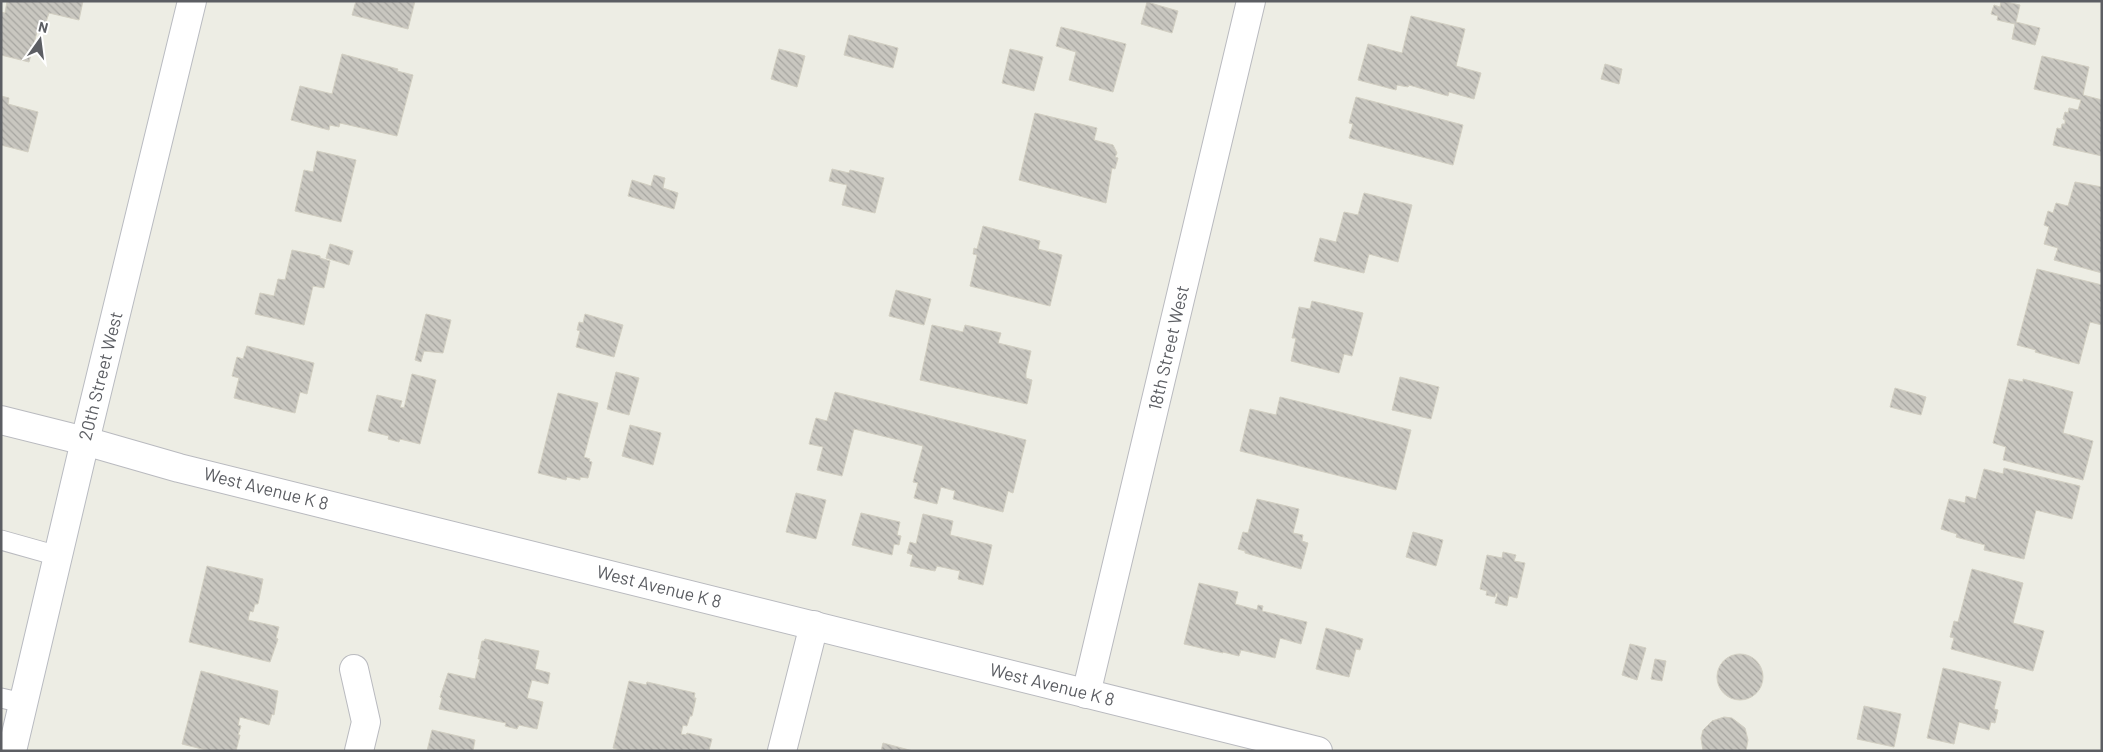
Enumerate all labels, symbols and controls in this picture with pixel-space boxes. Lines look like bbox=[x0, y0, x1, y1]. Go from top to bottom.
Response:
north arrow bbox=[15, 15, 65, 65]
text: N bbox=[37, 18, 50, 36]
street label: 18th Street West bbox=[1143, 283, 1193, 413]
street label: 20th Street West bbox=[73, 309, 127, 442]
street label: West Avenue K 8 bbox=[202, 462, 331, 514]
street label: West Avenue K 8 bbox=[595, 560, 724, 612]
street label: West Avenue K 8 bbox=[988, 658, 1117, 710]

